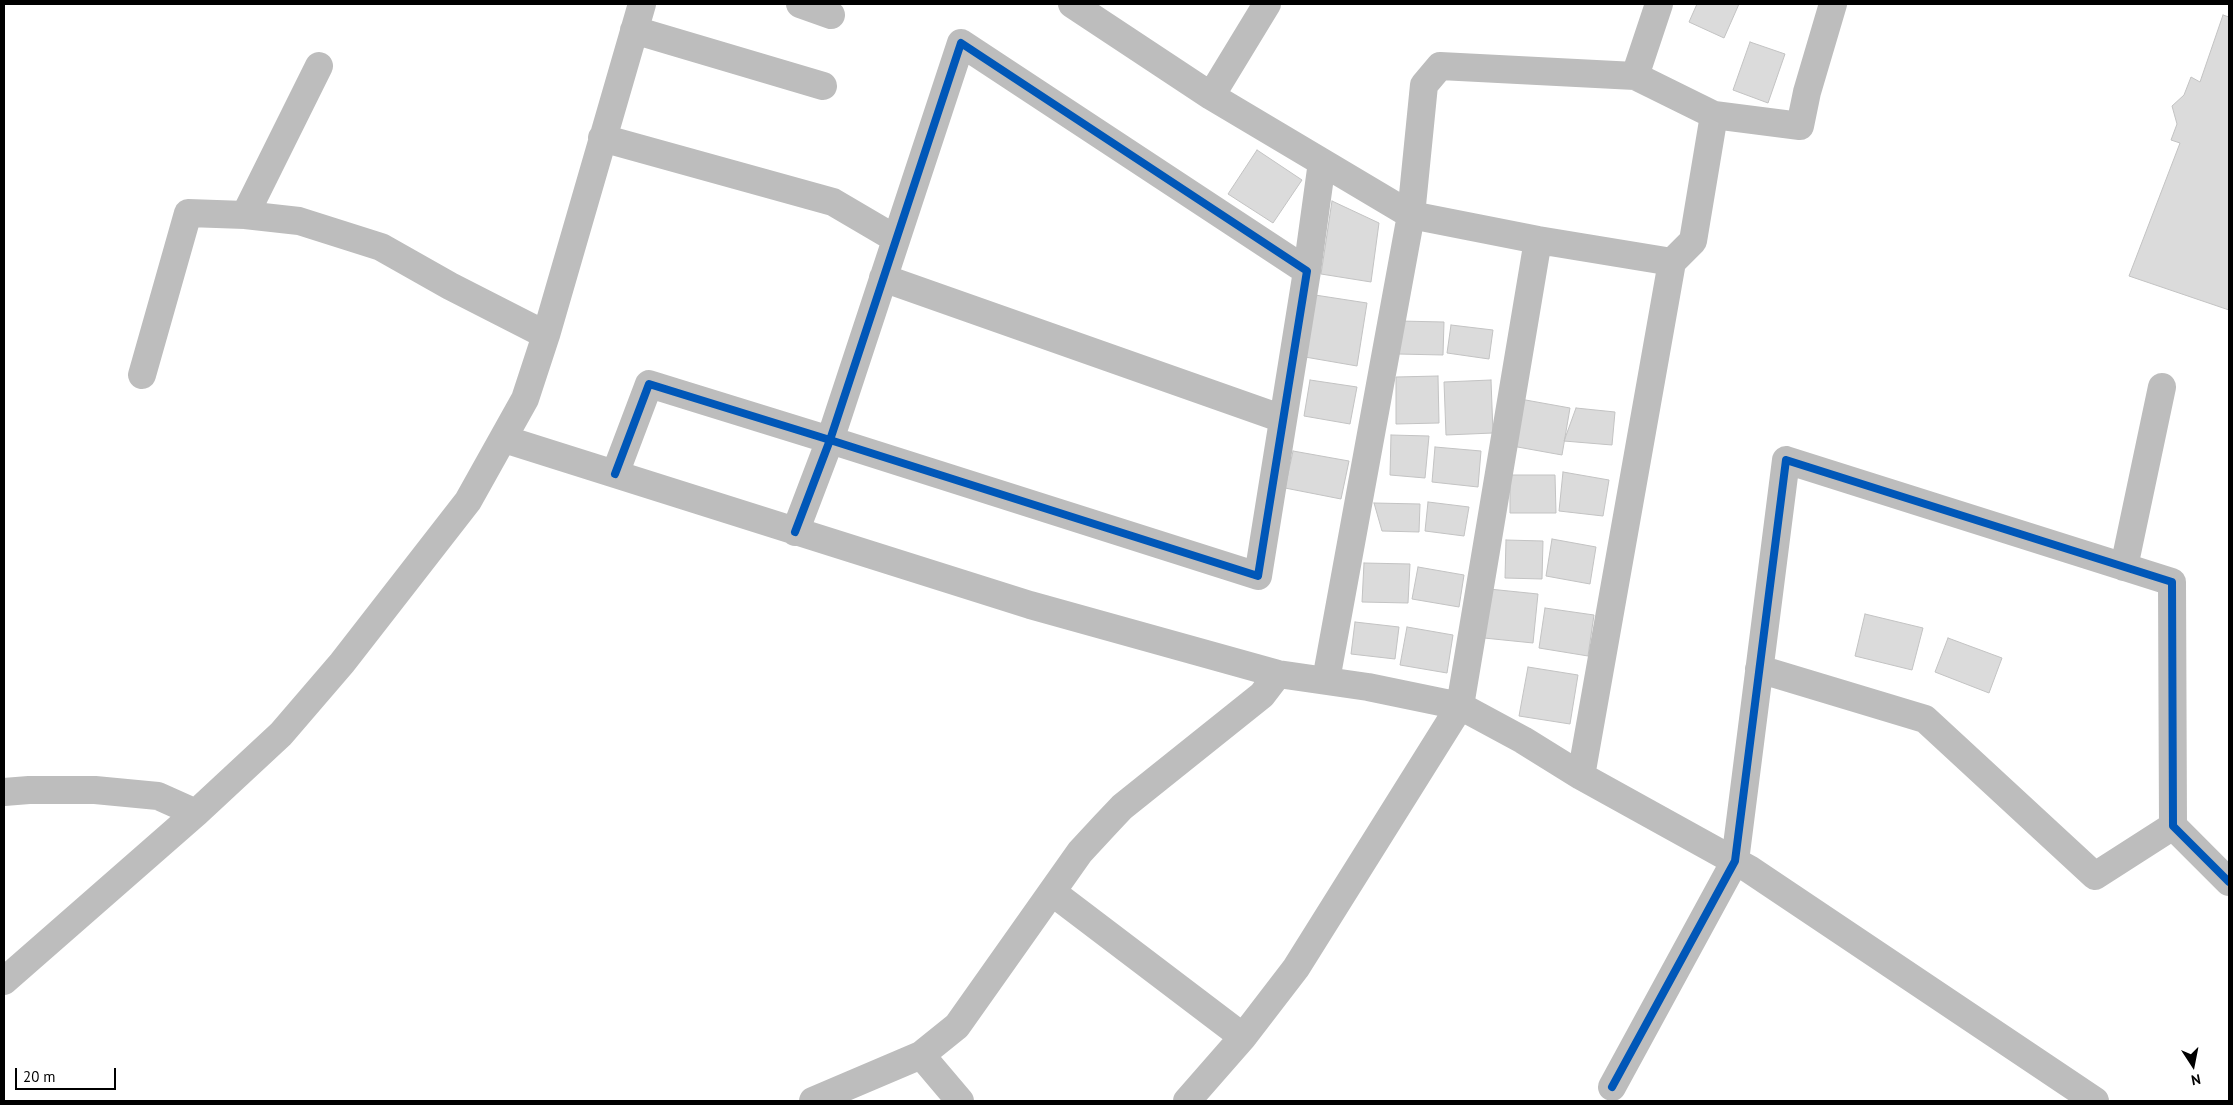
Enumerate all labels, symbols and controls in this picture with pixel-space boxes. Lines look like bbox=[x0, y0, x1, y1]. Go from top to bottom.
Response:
north arrow bbox=[2168, 1040, 2218, 1090]
scale bar bbox=[18, 1058, 119, 1090]
text: 20 m bbox=[23, 1067, 56, 1086]
text: N bbox=[2190, 1070, 2202, 1089]

